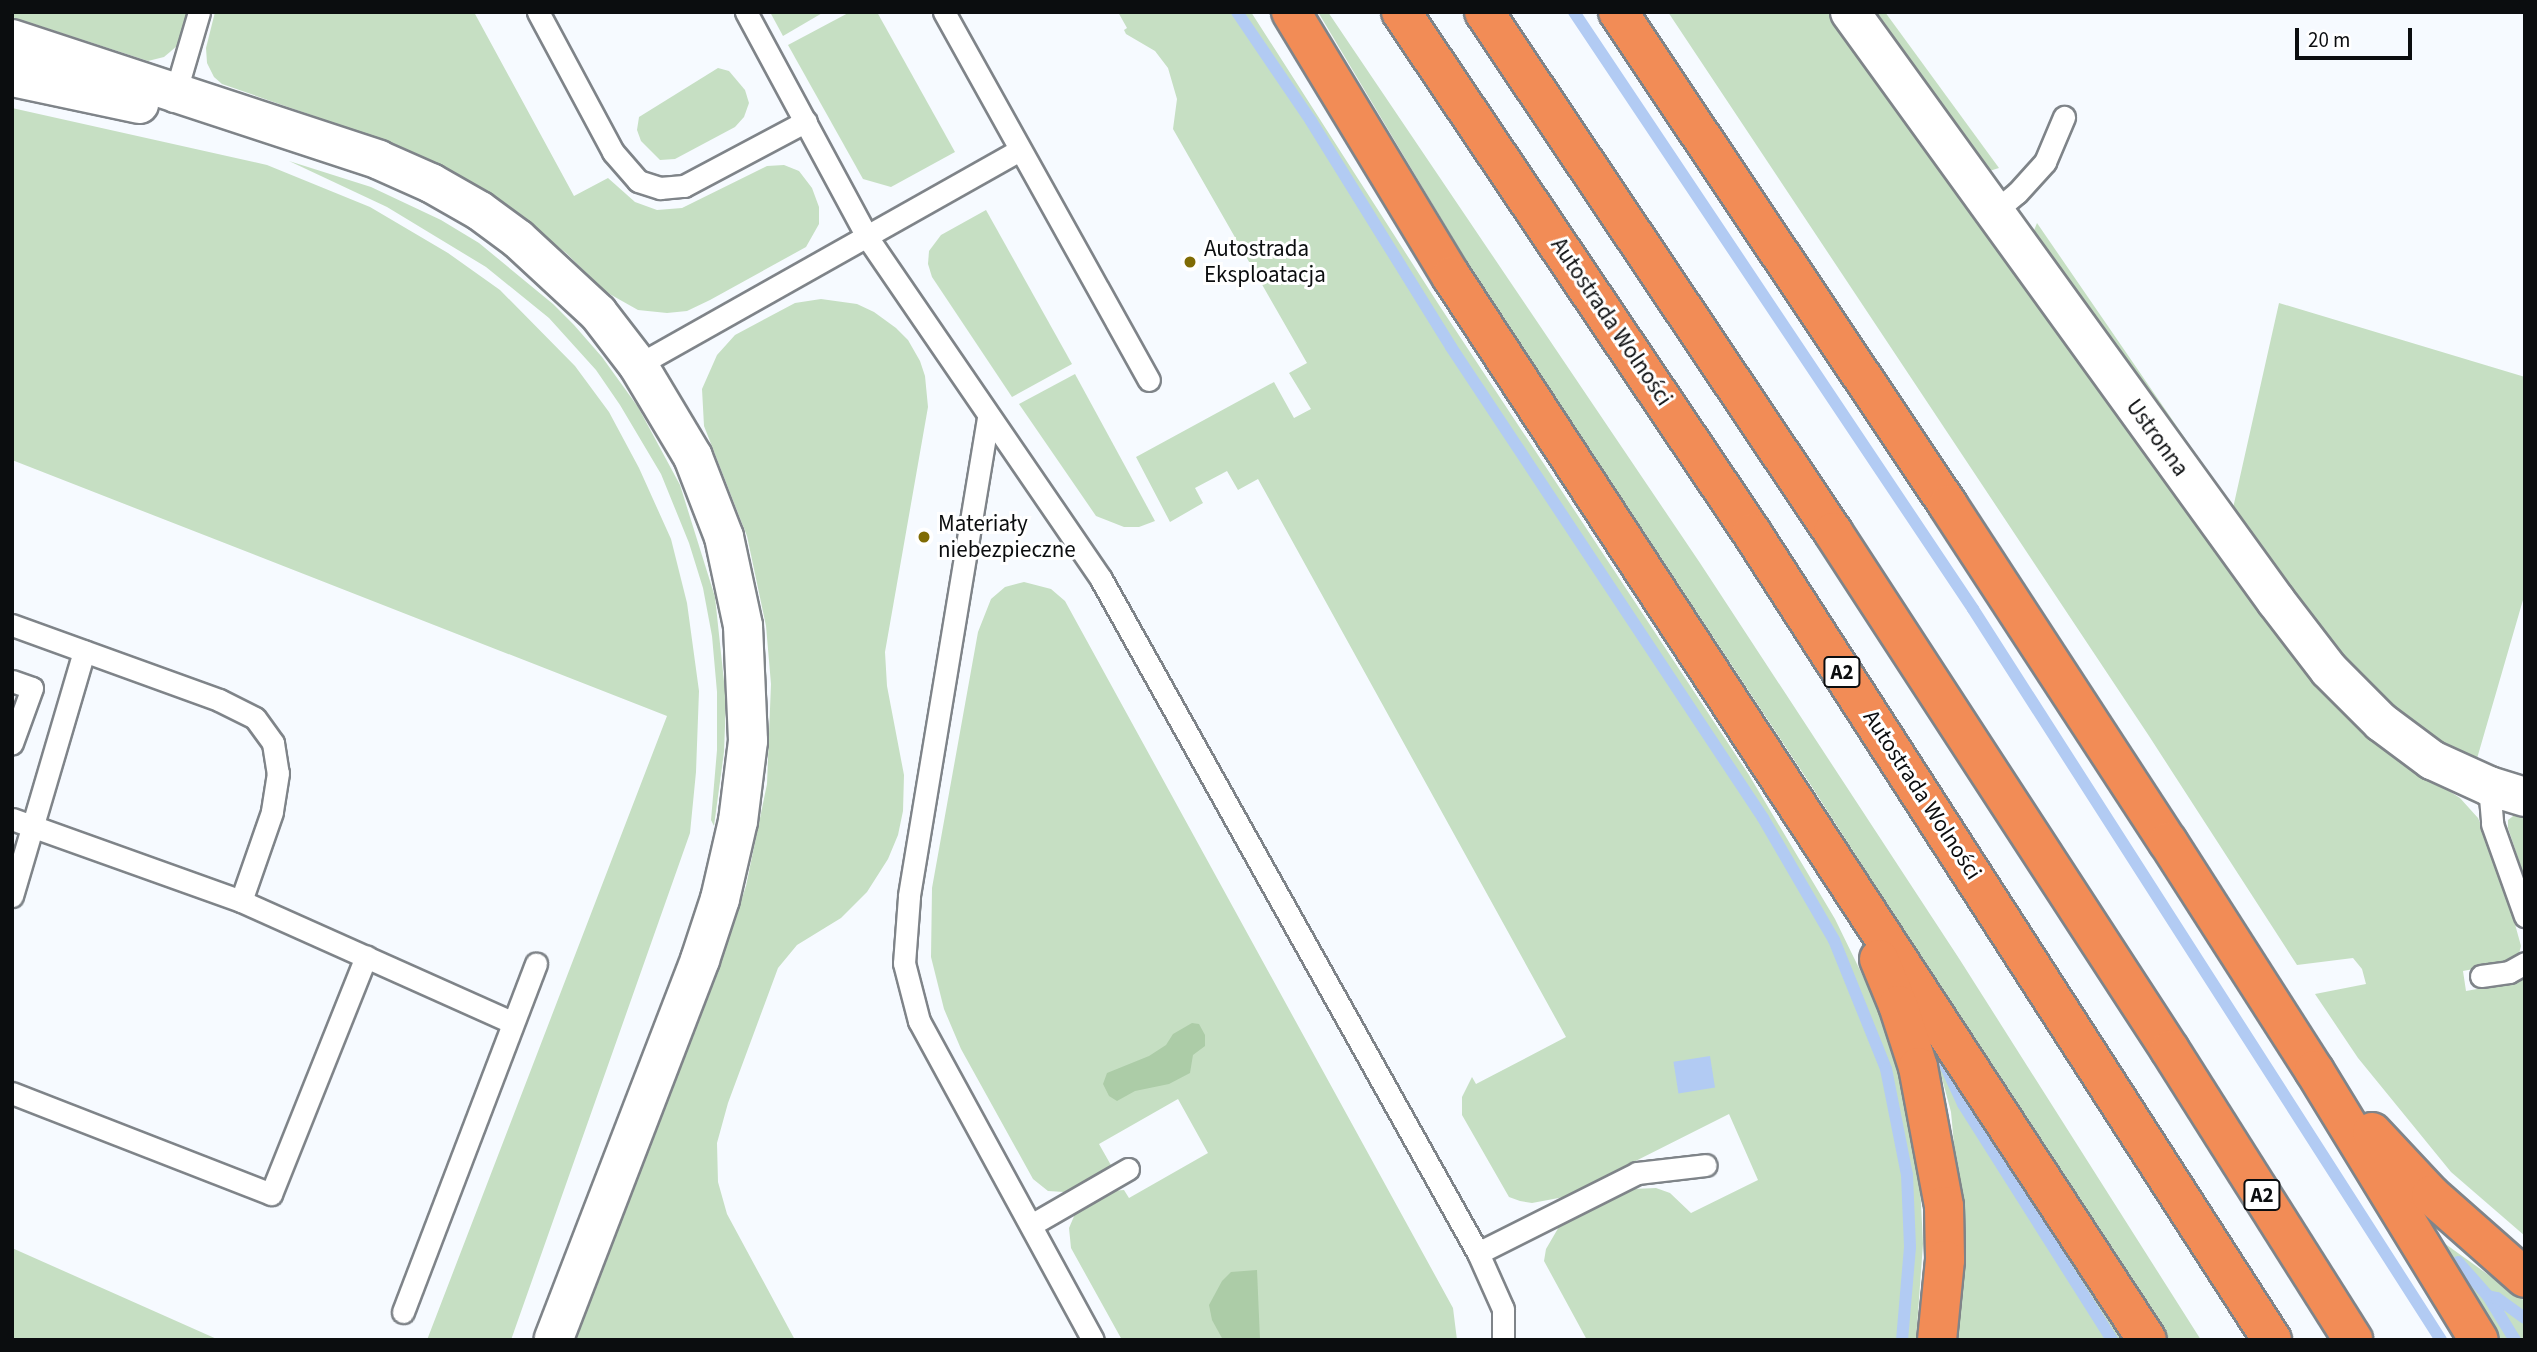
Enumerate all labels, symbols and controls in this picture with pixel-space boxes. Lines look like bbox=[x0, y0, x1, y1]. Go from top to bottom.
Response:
scale bar bbox=[2299, 14, 2416, 58]
text: 20 m bbox=[2308, 25, 2350, 55]
street label: Autostrada Wolności bbox=[1545, 233, 1677, 411]
place label: Autostrada Eksploatacja bbox=[1204, 235, 1326, 289]
marker: Autostrada Eksploatacja bbox=[1182, 254, 1198, 270]
street label: Ustronna bbox=[2120, 394, 2194, 482]
place label: Materiały niebezpieczne bbox=[938, 510, 1076, 564]
marker: Materiały niebezpieczne bbox=[916, 529, 932, 545]
road number: A2 bbox=[1823, 654, 1861, 690]
street label: Autostrada Wolności bbox=[1857, 705, 1987, 885]
road number: A2 bbox=[2243, 1178, 2281, 1212]

